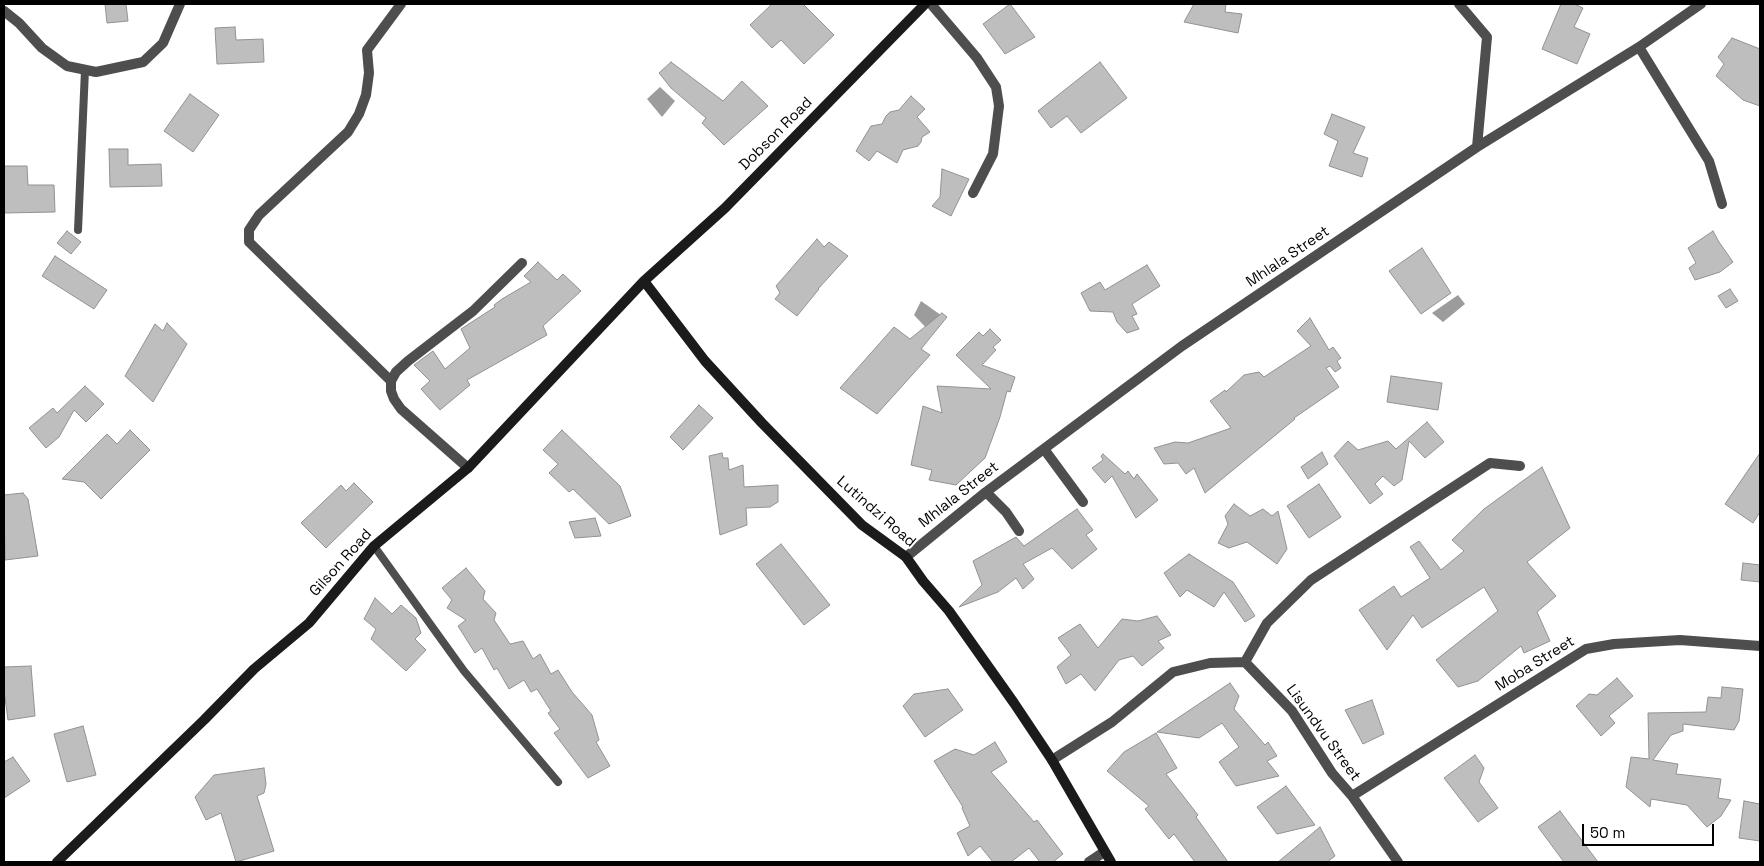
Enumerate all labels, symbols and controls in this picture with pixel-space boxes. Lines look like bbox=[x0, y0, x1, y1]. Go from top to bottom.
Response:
street label: Dobson Road bbox=[736, 94, 816, 174]
street label: Mhlala Street bbox=[1243, 223, 1333, 291]
street label: Mhlala Street bbox=[915, 458, 1003, 532]
street label: Lutindzi Road bbox=[833, 473, 919, 551]
street label: Gilson Road bbox=[306, 526, 376, 600]
street label: Moba Street bbox=[1492, 632, 1578, 696]
street label: Lisundvu Street bbox=[1282, 681, 1364, 785]
scale bar bbox=[1584, 814, 1716, 846]
text: 50 m bbox=[1590, 823, 1625, 842]

